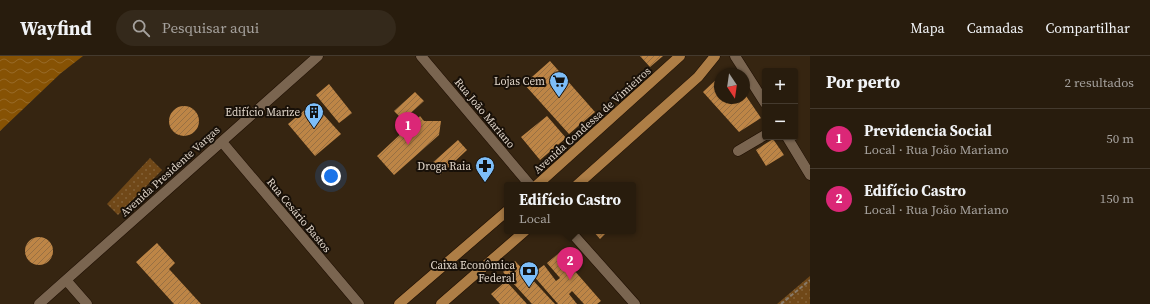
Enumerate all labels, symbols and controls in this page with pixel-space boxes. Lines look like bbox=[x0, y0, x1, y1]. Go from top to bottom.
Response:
search box bbox=[116, 10, 396, 46]
text: Wayfind bbox=[20, 15, 92, 41]
icon: search bbox=[130, 17, 152, 39]
text: Pesquisar aqui bbox=[162, 17, 259, 38]
text: Mapa bbox=[910, 18, 945, 38]
text: Camadas bbox=[967, 18, 1023, 38]
text: Compartilhar bbox=[1045, 18, 1130, 38]
street label: Avenida Condessa de Vimieiros bbox=[531, 63, 654, 177]
north arrow bbox=[714, 68, 750, 104]
map controls bbox=[762, 68, 798, 140]
button: + bbox=[762, 68, 798, 104]
supermarket icon: Lojas Cem bbox=[548, 70, 570, 98]
text: Por perto bbox=[826, 70, 900, 94]
place label: Lojas Cem bbox=[494, 74, 545, 89]
text: 2 resultados bbox=[1064, 74, 1134, 91]
street label: Rua João Mariano bbox=[451, 75, 518, 152]
building icon: Edifício Marize bbox=[303, 101, 325, 129]
button: − bbox=[762, 104, 798, 140]
place label: Edifício Marize bbox=[225, 105, 300, 120]
pin: 1 bbox=[395, 112, 421, 145]
text: Previdencia Social bbox=[864, 120, 992, 141]
street label: Avenida Presidente Vargas bbox=[117, 123, 223, 220]
text: 1 bbox=[835, 130, 843, 147]
text: 50 m bbox=[1106, 130, 1134, 147]
text: Local · Rua João Mariano bbox=[864, 141, 1009, 158]
pharmacy icon: Droga Raia bbox=[474, 155, 496, 183]
place label: Droga Raia bbox=[417, 159, 471, 174]
your location bbox=[321, 166, 341, 186]
street label: Rua Cesário Bastos bbox=[263, 175, 334, 256]
text: Edifício Castro bbox=[864, 180, 966, 201]
popup bbox=[504, 182, 636, 234]
text: Edifício Castro bbox=[519, 189, 621, 210]
text: 2 bbox=[835, 190, 843, 207]
text: 150 m bbox=[1100, 190, 1134, 207]
text: Local · Rua João Mariano bbox=[864, 201, 1009, 218]
text: Local bbox=[519, 210, 551, 227]
pin: 2 bbox=[557, 247, 583, 280]
place label: Caixa Econômica Federal bbox=[430, 258, 515, 286]
bank icon: Caixa Econômica Federal bbox=[518, 260, 540, 288]

